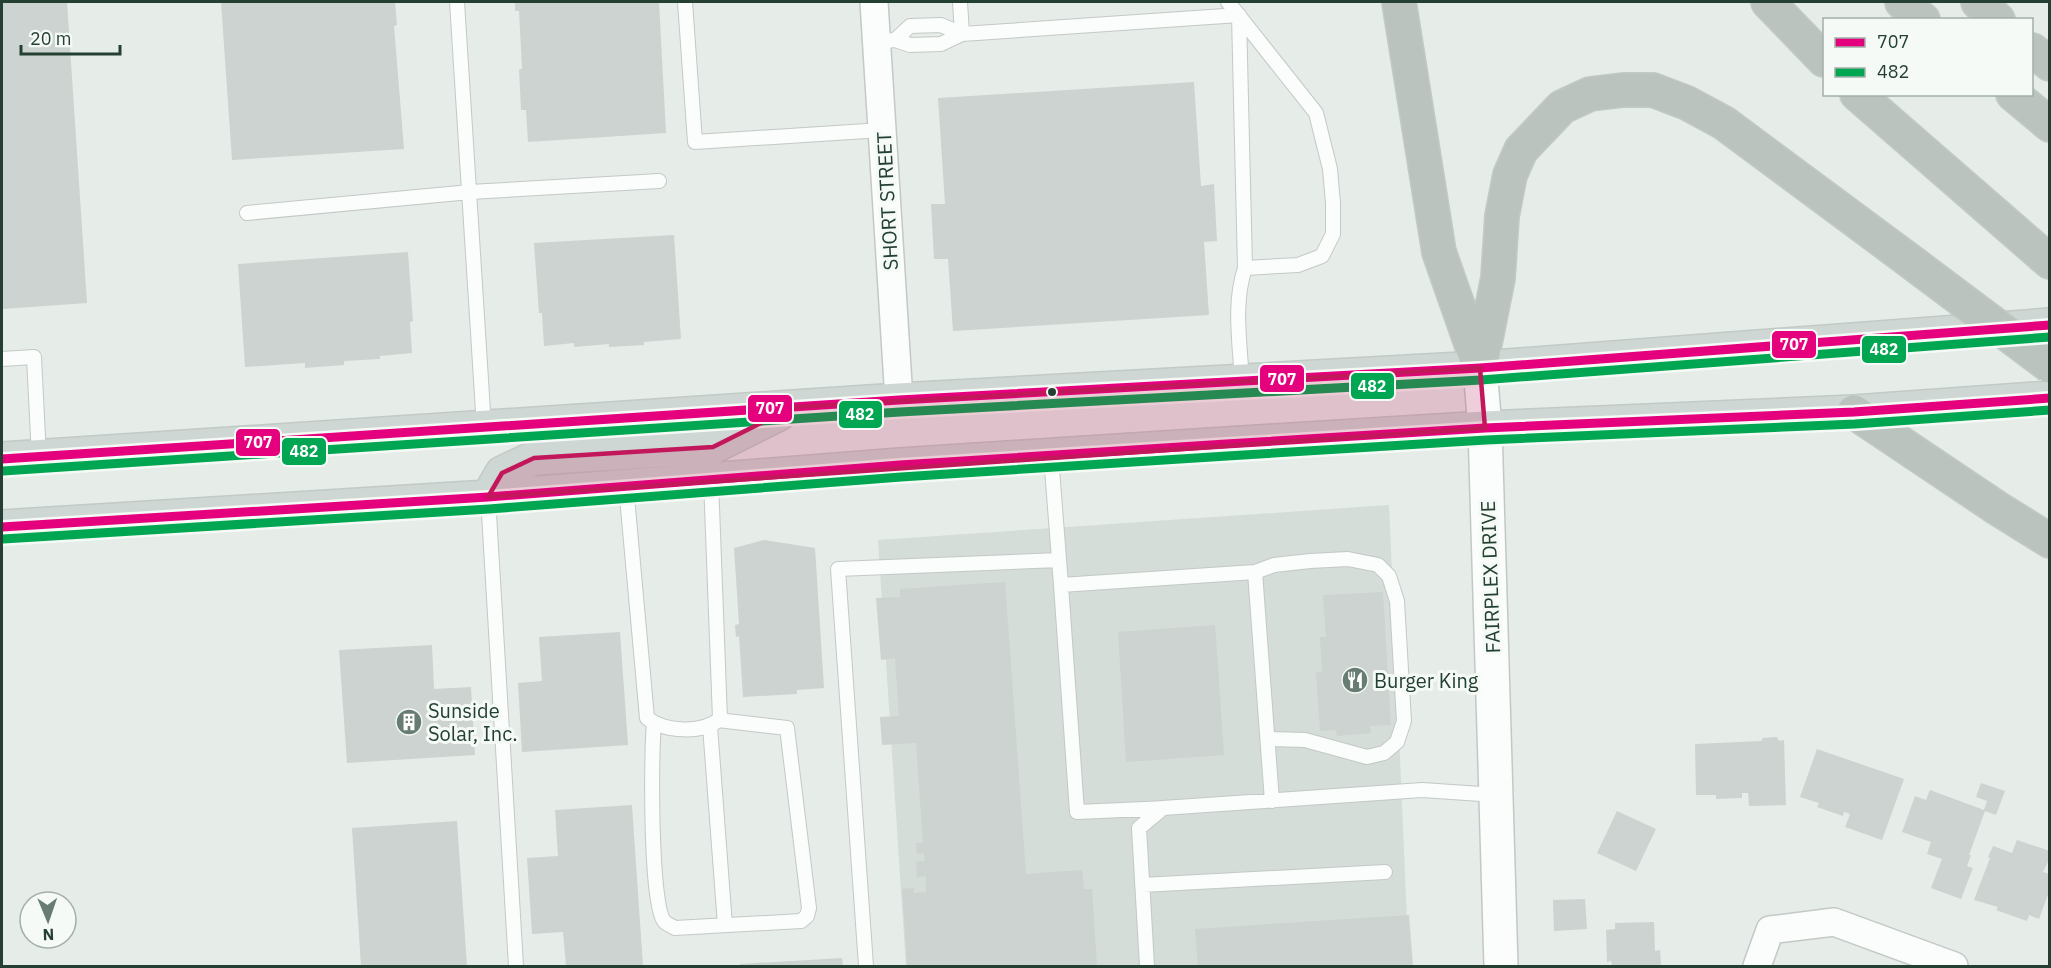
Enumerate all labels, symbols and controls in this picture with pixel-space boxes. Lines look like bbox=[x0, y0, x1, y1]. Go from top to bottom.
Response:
scale bar bbox=[21, 18, 120, 56]
legend bbox=[1823, 18, 2033, 96]
text: 20 m bbox=[30, 27, 72, 50]
text: 707 bbox=[1877, 30, 1909, 53]
text: 482 bbox=[1877, 60, 1909, 83]
street label: SHORT STREET bbox=[870, 131, 904, 271]
line badge: 707 bbox=[1771, 330, 1817, 359]
text: 707 bbox=[1780, 334, 1808, 354]
line badge: 482 bbox=[1861, 335, 1907, 364]
text: 482 bbox=[1870, 339, 1898, 359]
line badge: 707 bbox=[1259, 364, 1305, 393]
text: 707 bbox=[1268, 369, 1296, 389]
line badge: 482 bbox=[1350, 372, 1395, 400]
text: 482 bbox=[1358, 376, 1386, 396]
unlabelled marker bbox=[1046, 386, 1058, 398]
line badge: 707 bbox=[747, 394, 793, 423]
text: 707 bbox=[756, 398, 784, 418]
line badge: 482 bbox=[838, 400, 883, 429]
text: 482 bbox=[846, 404, 874, 424]
line badge: 707 bbox=[235, 428, 281, 457]
text: 707 bbox=[244, 432, 272, 452]
line badge: 482 bbox=[281, 437, 327, 466]
text: 482 bbox=[290, 441, 318, 461]
street label: FAIRPLEX DRIVE bbox=[1474, 500, 1506, 654]
restaurant icon: Burger King bbox=[1340, 665, 1370, 695]
place label: Burger King bbox=[1374, 667, 1479, 694]
place label: Sunside Solar, Inc. bbox=[428, 697, 518, 747]
building icon: Sunside Solar, Inc. bbox=[394, 707, 424, 737]
north arrow bbox=[18, 890, 78, 950]
text: N bbox=[42, 925, 55, 945]

